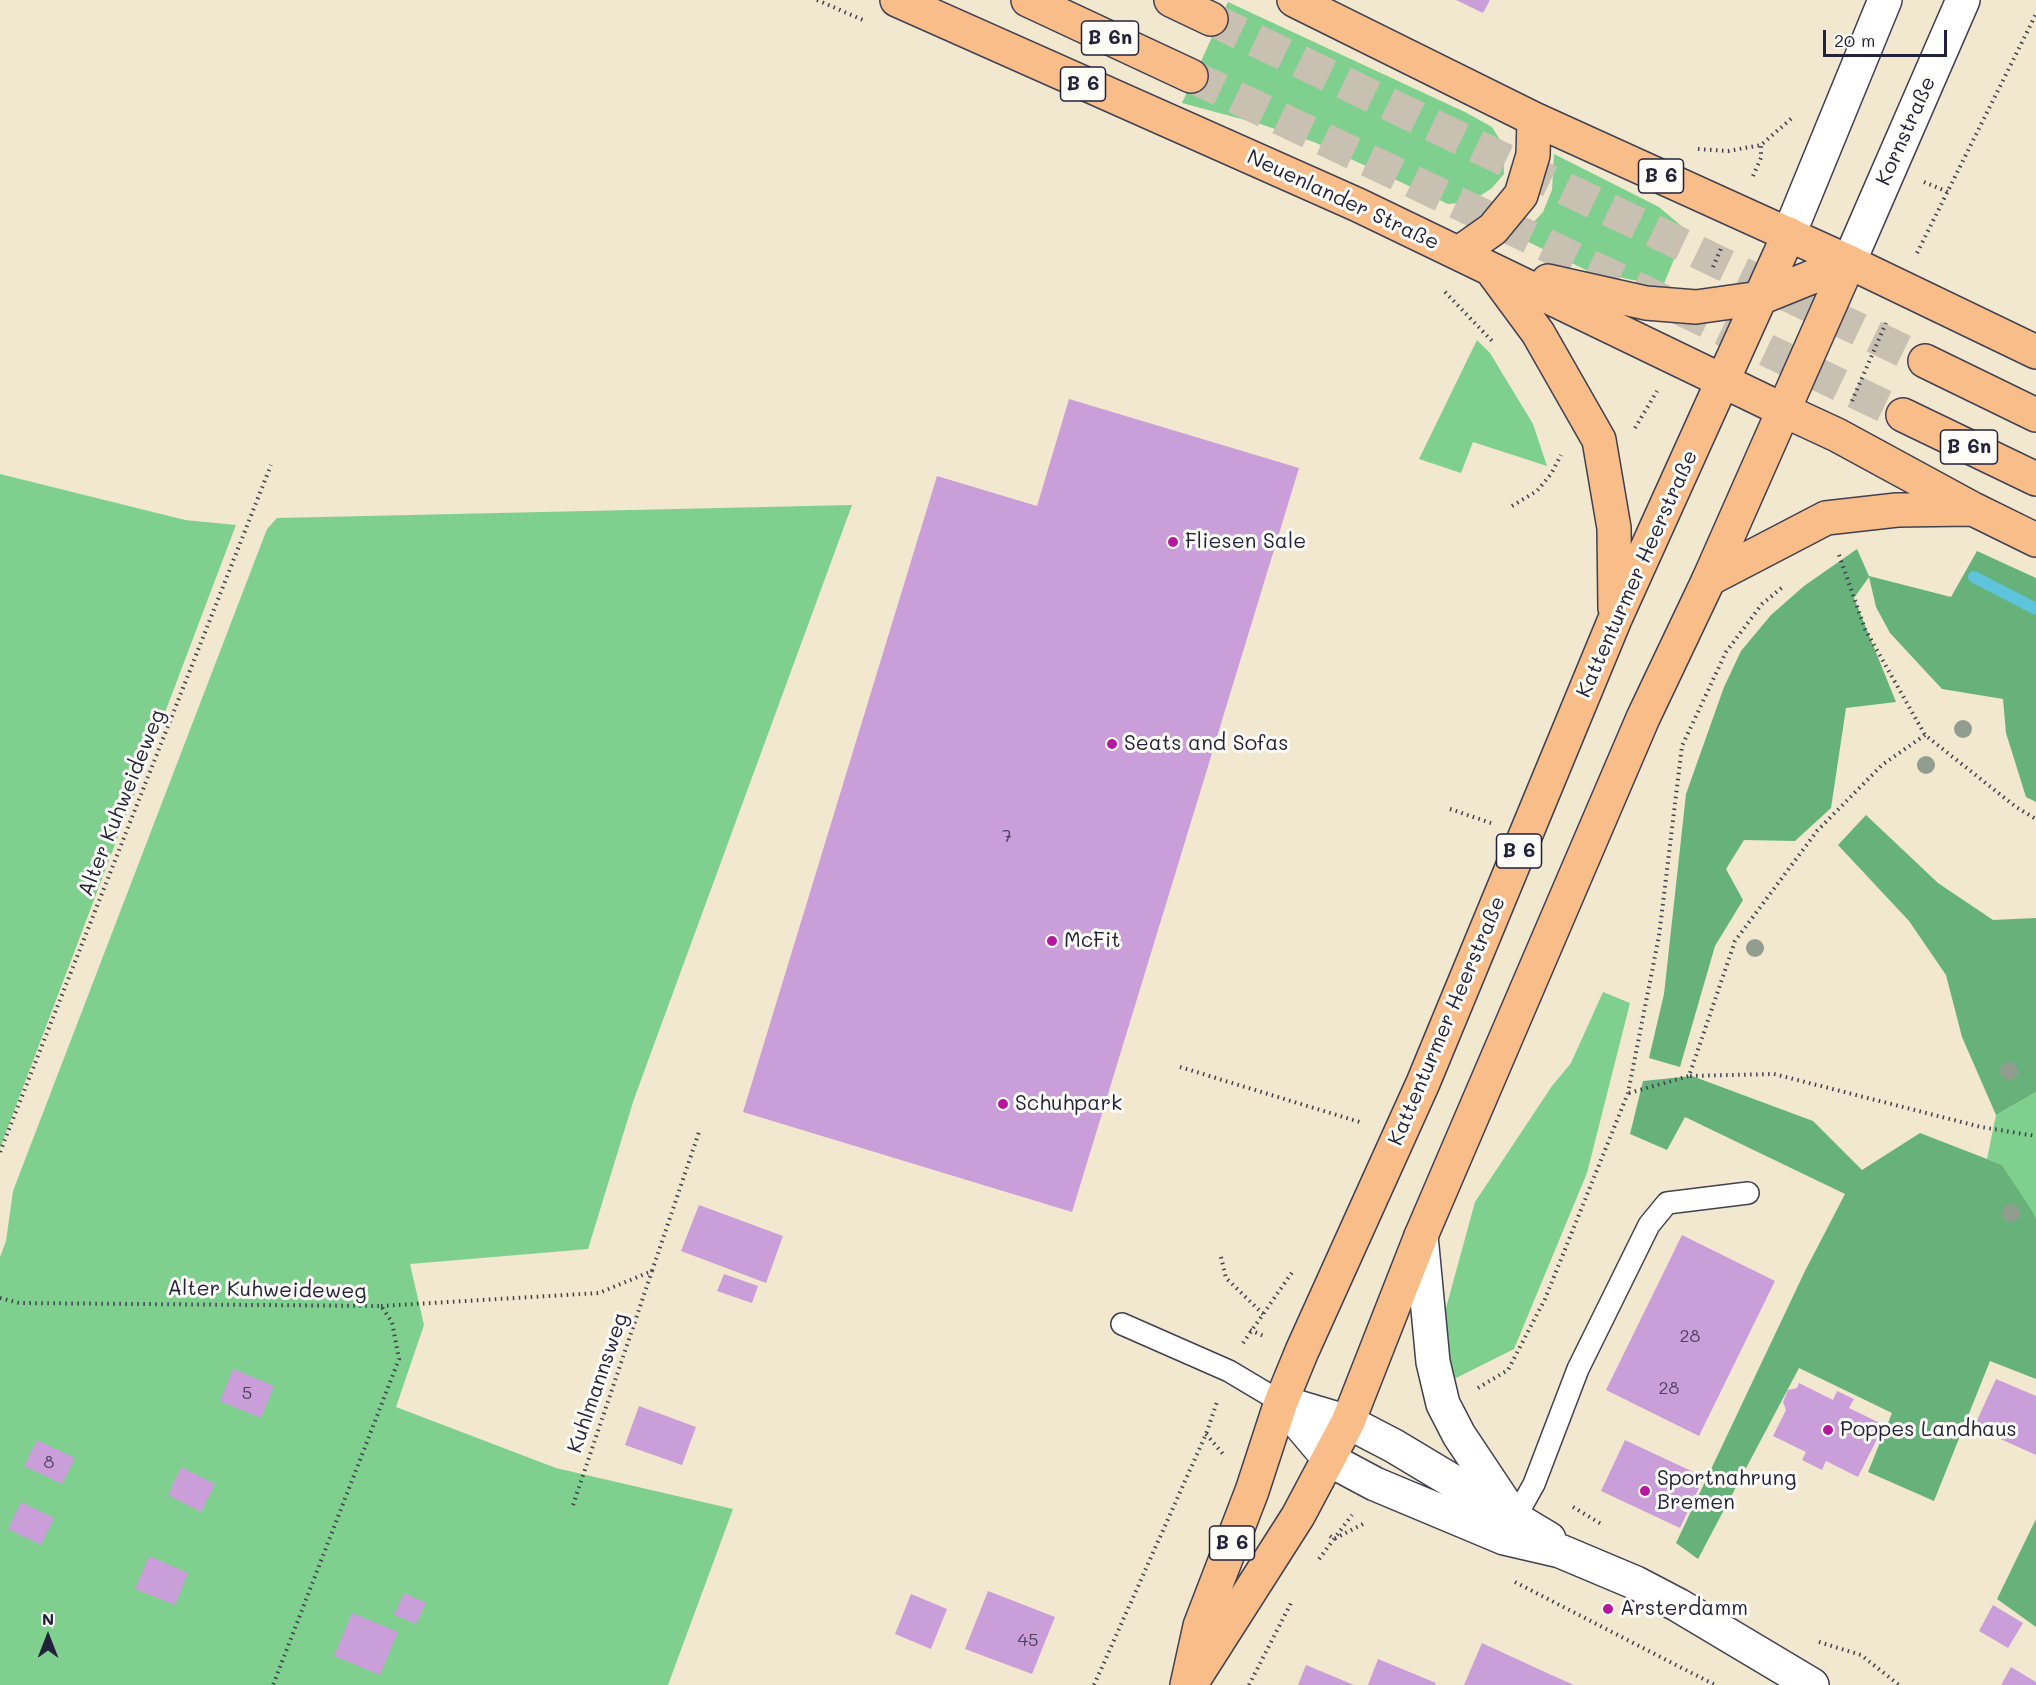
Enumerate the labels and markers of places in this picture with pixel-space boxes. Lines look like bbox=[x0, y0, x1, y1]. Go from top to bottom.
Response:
place label: Fliesen Sale bbox=[1185, 529, 1306, 555]
marker: Fliesen Sale bbox=[1166, 535, 1180, 549]
place label: Seats and Sofas bbox=[1124, 731, 1289, 757]
marker: Seats and Sofas bbox=[1105, 737, 1119, 751]
place label: McFit bbox=[1064, 928, 1120, 954]
marker: McFit bbox=[1045, 934, 1059, 948]
place label: Schuhpark bbox=[1015, 1091, 1122, 1117]
marker: Schuhpark bbox=[996, 1097, 1010, 1111]
place label: Poppes Landhaus bbox=[1840, 1417, 2017, 1443]
marker: Poppes Landhaus bbox=[1821, 1423, 1835, 1437]
place label: Sportnahrung Bremen bbox=[1657, 1466, 1796, 1516]
marker: Sportnahrung Bremen bbox=[1638, 1484, 1652, 1498]
place label: Arsterdamm bbox=[1620, 1596, 1748, 1622]
marker: Arsterdamm bbox=[1601, 1602, 1615, 1616]

